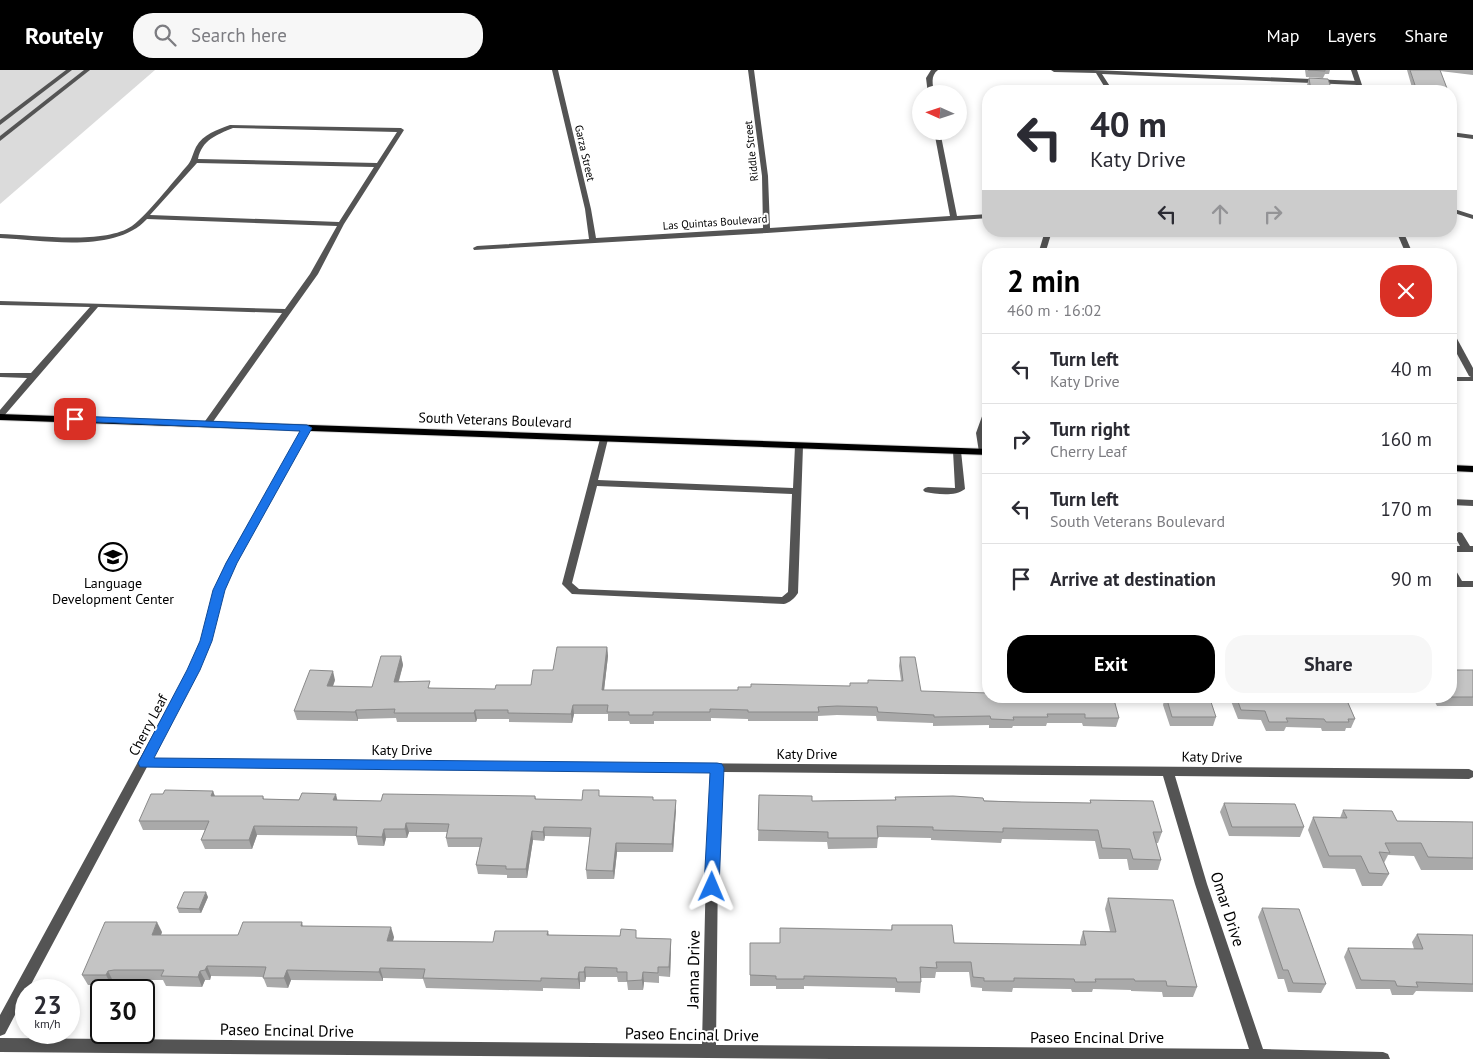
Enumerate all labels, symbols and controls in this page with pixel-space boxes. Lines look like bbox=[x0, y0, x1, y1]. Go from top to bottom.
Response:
search box bbox=[133, 13, 483, 58]
text: Routely bbox=[25, 20, 103, 51]
icon: search bbox=[151, 21, 179, 49]
text: Search here bbox=[191, 23, 287, 47]
text: Map bbox=[1267, 24, 1299, 47]
text: Layers bbox=[1327, 24, 1376, 47]
text: Share bbox=[1404, 24, 1448, 47]
north arrow bbox=[912, 85, 968, 140]
map controls bbox=[912, 85, 967, 140]
text: 40 m bbox=[1090, 101, 1167, 147]
icon: left bbox=[1007, 105, 1072, 170]
street label: Riddle Street bbox=[741, 120, 761, 182]
street label: Garza Street bbox=[572, 123, 598, 183]
text: Katy Drive bbox=[1090, 145, 1186, 173]
icon: left bbox=[1153, 200, 1181, 228]
icon: ahead bbox=[1206, 200, 1234, 228]
icon: right bbox=[1259, 200, 1287, 228]
street label: Las Quintas Boulevard bbox=[662, 211, 768, 233]
text: 2 min bbox=[1007, 261, 1080, 300]
button: close bbox=[1380, 265, 1432, 317]
text: 460 m · 16:02 bbox=[1007, 300, 1102, 320]
text: Turn left bbox=[1050, 347, 1119, 371]
icon: left bbox=[1007, 355, 1035, 383]
text: 40 m bbox=[1391, 357, 1432, 381]
text: Katy Drive bbox=[1050, 371, 1120, 391]
pin bbox=[54, 398, 96, 440]
icon: arrive bbox=[61, 405, 89, 433]
street label: South Veterans Boulevard bbox=[418, 408, 572, 432]
text: Turn right bbox=[1050, 417, 1130, 441]
icon: right bbox=[1007, 425, 1035, 453]
text: 160 m bbox=[1380, 427, 1432, 451]
text: Cherry Leaf bbox=[1050, 441, 1127, 461]
text: Turn left bbox=[1050, 487, 1119, 511]
icon: left bbox=[1007, 495, 1035, 523]
text: 170 m bbox=[1380, 497, 1432, 521]
text: South Veterans Boulevard bbox=[1050, 511, 1225, 531]
school or university icon: Language Development Center bbox=[98, 542, 128, 572]
icon: arrive bbox=[1007, 565, 1035, 593]
text: Arrive at destination bbox=[1050, 567, 1216, 591]
text: 90 m bbox=[1391, 567, 1432, 591]
place label: Language Development Center bbox=[52, 574, 174, 608]
button: Exit bbox=[1007, 635, 1215, 693]
button: Share bbox=[1225, 635, 1432, 693]
street label: Cherry Leaf bbox=[124, 691, 172, 759]
street label: Katy Drive bbox=[372, 741, 432, 759]
street label: Katy Drive bbox=[777, 745, 837, 763]
street label: Katy Drive bbox=[1181, 747, 1243, 767]
position arrow bbox=[685, 860, 737, 912]
street label: Omar Drive bbox=[1207, 869, 1249, 949]
street label: Janna Drive bbox=[682, 930, 704, 1009]
speed limit sign: 30 bbox=[90, 979, 155, 1044]
text: 23 bbox=[33, 989, 62, 1021]
text: km/h bbox=[34, 1016, 61, 1031]
street label: Paseo Encinal Drive bbox=[220, 1019, 354, 1041]
street label: Paseo Encinal Drive bbox=[625, 1023, 759, 1045]
street label: Paseo Encinal Drive bbox=[1030, 1027, 1164, 1047]

